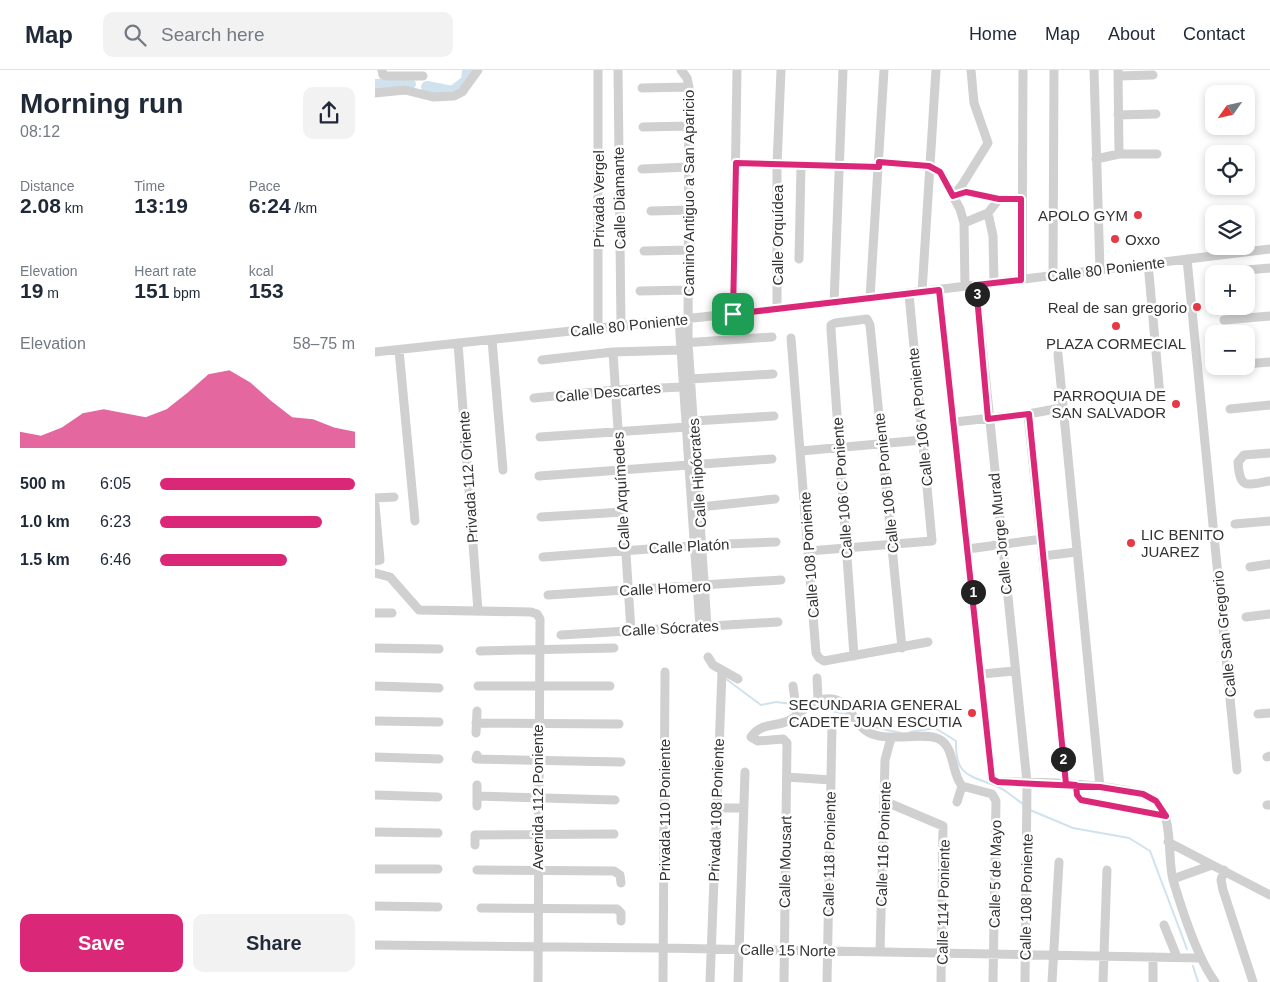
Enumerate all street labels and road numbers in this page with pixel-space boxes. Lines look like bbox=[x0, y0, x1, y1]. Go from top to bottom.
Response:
street label: Camino Antiguo a San Aparicio bbox=[680, 90, 697, 296]
street label: Calle Diamante bbox=[610, 147, 628, 249]
street label: Privada Vergel bbox=[590, 150, 607, 248]
street label: Calle Orquídea bbox=[769, 184, 786, 285]
street label: Calle 80 Poniente bbox=[1046, 253, 1166, 285]
street label: Calle 80 Poniente bbox=[569, 310, 689, 340]
street label: Calle 106 A Poniente bbox=[904, 347, 936, 487]
street label: Calle Descartes bbox=[555, 379, 661, 405]
street label: Privada 112 Oriente bbox=[455, 410, 481, 544]
street label: Calle 106 B Poniente bbox=[870, 412, 902, 554]
street label: Calle 106 C Poniente bbox=[829, 417, 855, 559]
street label: Calle Hipócrates bbox=[685, 418, 709, 528]
street label: Calle Arquímedes bbox=[609, 431, 633, 551]
street label: Calle Jorge Murad bbox=[985, 472, 1015, 596]
street label: Calle 108 Poniente bbox=[796, 491, 822, 619]
street label: Calle Platón bbox=[648, 535, 730, 557]
street label: Calle San Gregorio bbox=[1209, 570, 1239, 698]
street label: Calle Homero bbox=[619, 577, 711, 599]
street label: Calle Sócrates bbox=[621, 617, 719, 639]
street label: Avenida 112 Poniente bbox=[529, 724, 546, 870]
street label: Privada 108 Poniente bbox=[705, 738, 727, 882]
street label: Privada 110 Poniente bbox=[656, 739, 673, 881]
street label: Calle 116 Poniente bbox=[872, 781, 894, 907]
street label: Calle 118 Poniente bbox=[819, 791, 839, 917]
street label: Calle Mousart bbox=[776, 815, 794, 908]
street label: Calle 5 de Mayo bbox=[986, 820, 1004, 928]
street label: Calle 108 Poniente bbox=[1016, 833, 1036, 961]
street label: Calle 114 Poniente bbox=[933, 839, 953, 965]
street label: Calle 15 Norte bbox=[740, 941, 836, 959]

